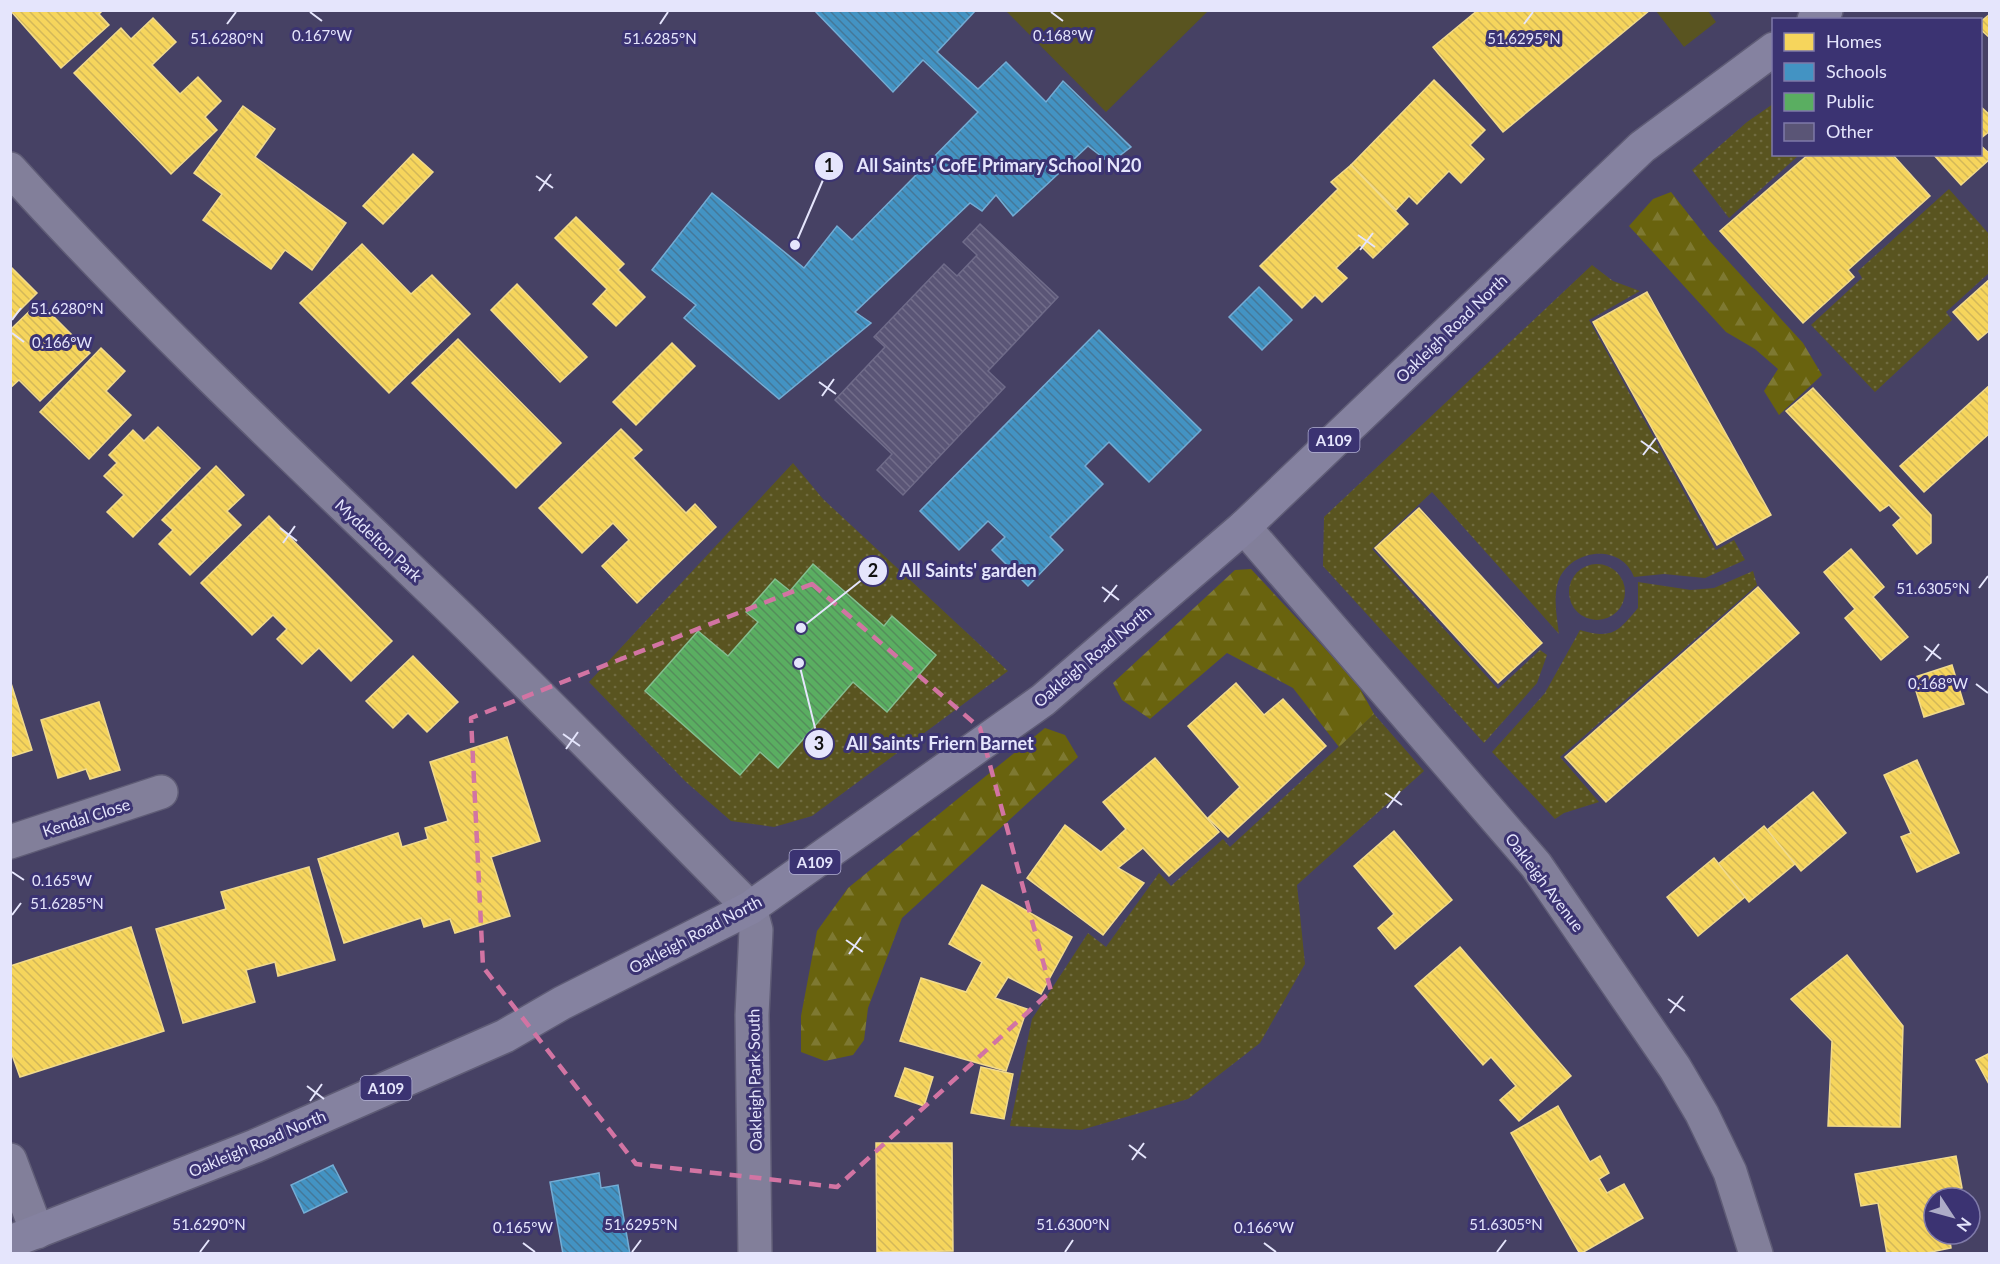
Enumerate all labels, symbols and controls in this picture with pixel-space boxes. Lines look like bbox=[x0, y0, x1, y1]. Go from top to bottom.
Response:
legend bbox=[1772, 18, 1982, 156]
text: 0.167°W bbox=[292, 26, 353, 44]
text: 0.168°W bbox=[1033, 26, 1094, 44]
text: 51.6280°N bbox=[190, 29, 264, 47]
text: 51.6285°N bbox=[623, 29, 697, 47]
text: 51.6295°N bbox=[1487, 29, 1561, 47]
text: Homes bbox=[1826, 30, 1882, 52]
text: Schools bbox=[1826, 60, 1887, 82]
text: Public bbox=[1826, 90, 1874, 112]
text: Other bbox=[1826, 120, 1873, 142]
callout: All Saints' CofE Primary School N20 bbox=[814, 148, 1154, 184]
text: 1 bbox=[824, 154, 834, 176]
text: All Saints' CofE Primary School N20 bbox=[856, 154, 1141, 176]
street label: Oakleigh Road North bbox=[1391, 270, 1511, 386]
text: 51.6280°N bbox=[30, 299, 104, 317]
text: 0.166°W bbox=[32, 333, 93, 351]
road number: A109 bbox=[1308, 428, 1360, 452]
street label: Myddelton Park bbox=[332, 495, 427, 586]
callout: All Saints' garden bbox=[858, 553, 1049, 589]
text: 2 bbox=[868, 559, 878, 581]
text: All Saints' garden bbox=[898, 559, 1037, 581]
text: 51.6305°N bbox=[1896, 579, 1970, 597]
street label: Oakleigh Road North bbox=[1030, 601, 1154, 711]
text: 0.168°W bbox=[1908, 674, 1969, 692]
callout: All Saints' Friern Barnet bbox=[804, 726, 1045, 762]
text: 3 bbox=[814, 732, 824, 754]
text: All Saints' Friern Barnet bbox=[845, 732, 1034, 754]
street label: Kendal Close bbox=[40, 794, 132, 840]
street label: Oakleigh Avenue bbox=[1502, 829, 1588, 935]
road number: A109 bbox=[790, 850, 840, 874]
text: 0.165°W bbox=[32, 871, 93, 889]
street label: Oakleigh Road North bbox=[626, 891, 764, 977]
text: 51.6285°N bbox=[30, 894, 104, 912]
street label: Oakleigh Park South bbox=[743, 1008, 765, 1152]
road number: A109 bbox=[360, 1076, 412, 1100]
street label: Oakleigh Road North bbox=[186, 1105, 328, 1181]
north arrow bbox=[1922, 1186, 1982, 1246]
text: 51.6290°N bbox=[172, 1215, 246, 1233]
text: 51.6295°N bbox=[604, 1215, 678, 1233]
text: 51.6300°N bbox=[1036, 1215, 1110, 1233]
text: 51.6305°N bbox=[1469, 1215, 1543, 1233]
text: N bbox=[1953, 1215, 1976, 1236]
text: 0.165°W bbox=[493, 1218, 554, 1236]
text: 0.166°W bbox=[1234, 1218, 1295, 1236]

